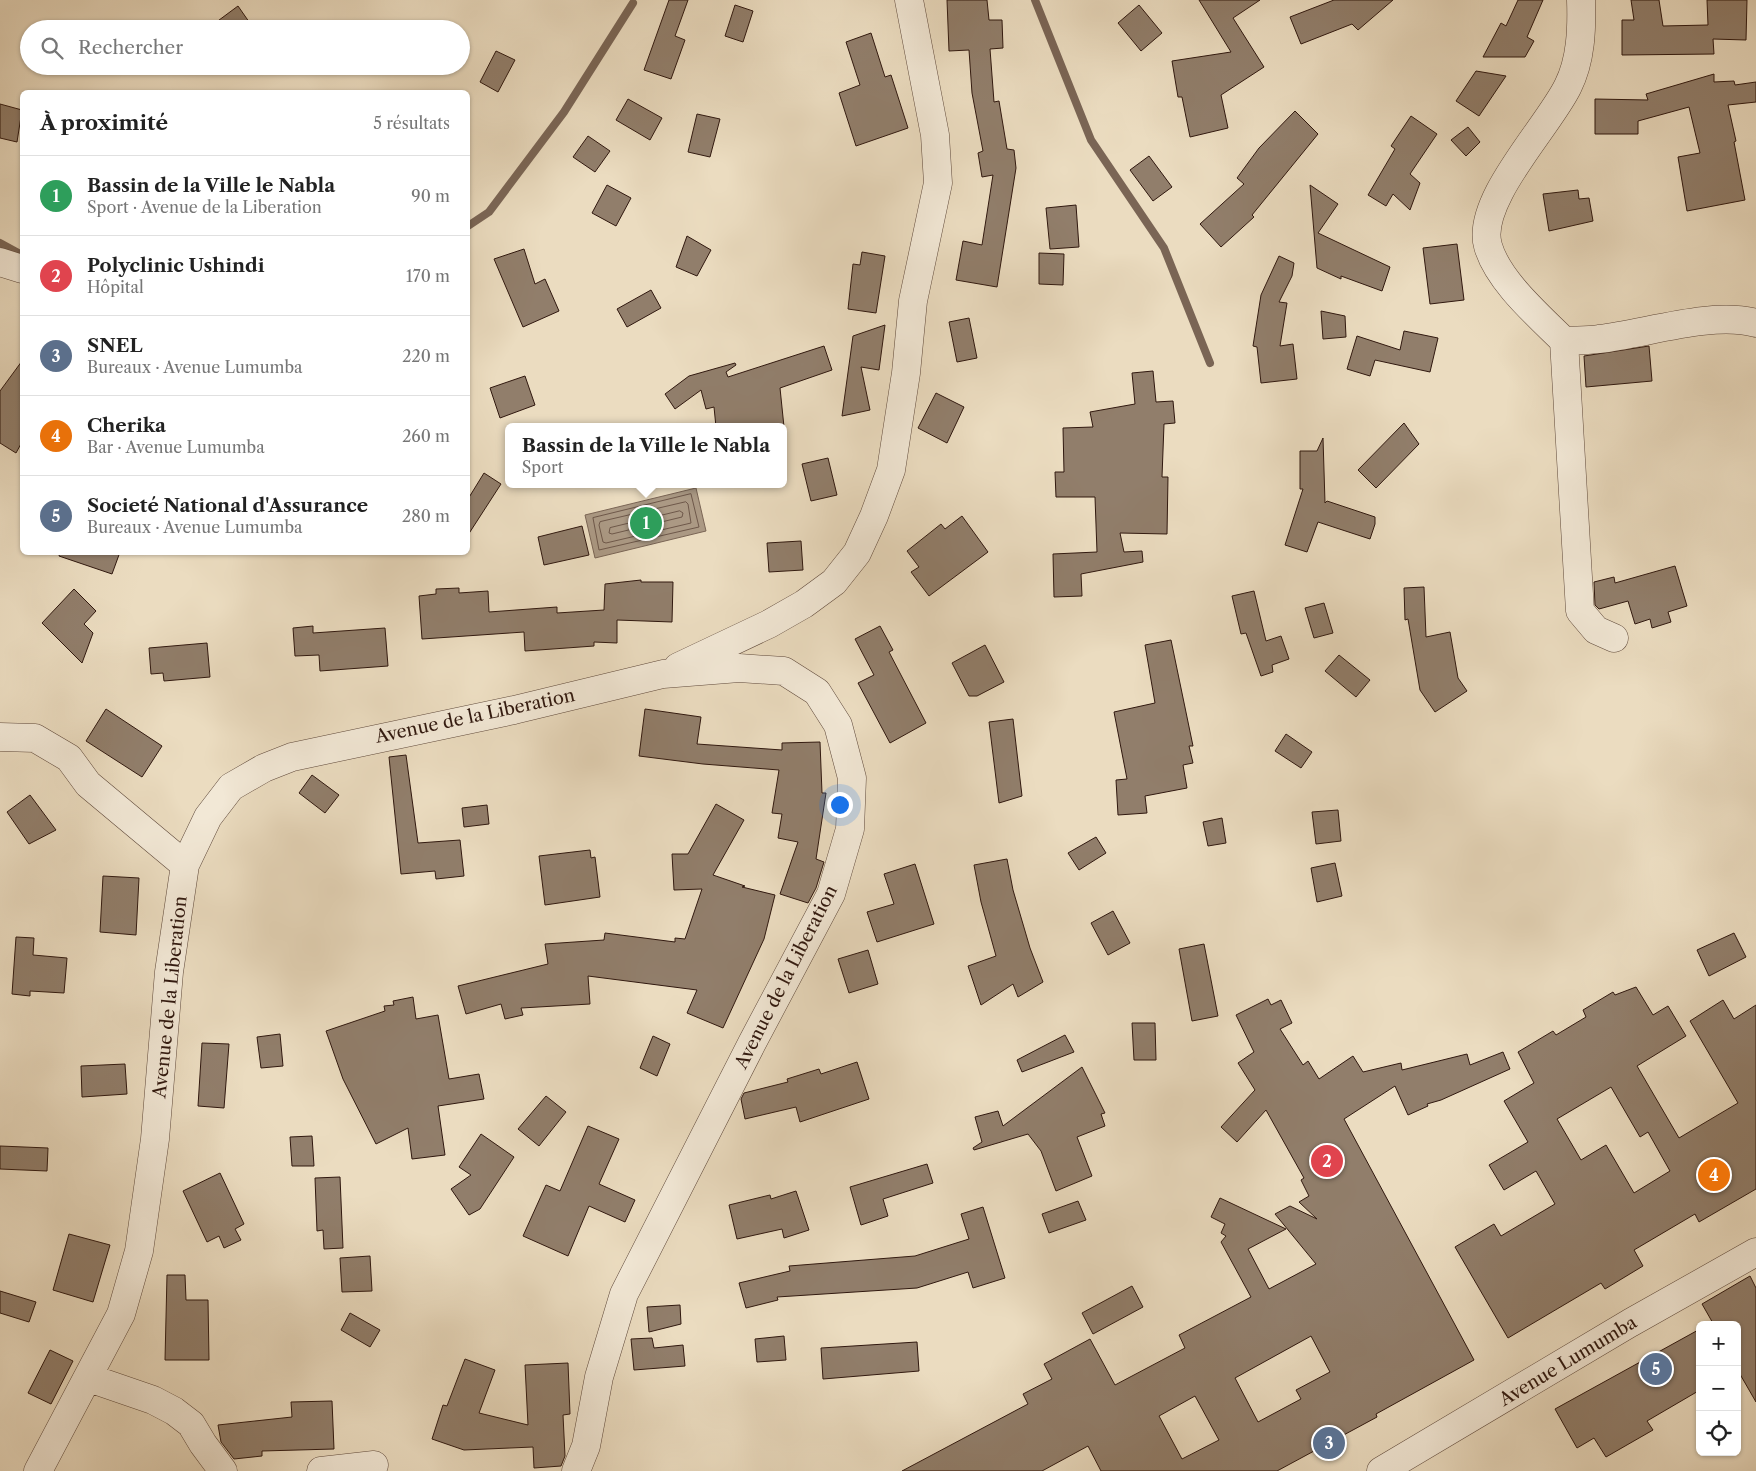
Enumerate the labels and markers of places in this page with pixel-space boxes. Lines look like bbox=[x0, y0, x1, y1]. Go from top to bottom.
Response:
pin: 1 bbox=[630, 504, 662, 542]
pin: 2 bbox=[1311, 1142, 1343, 1180]
pin: 4 bbox=[1698, 1156, 1730, 1194]
pin: 5 bbox=[1640, 1350, 1672, 1388]
pin: 3 bbox=[1313, 1424, 1345, 1462]

